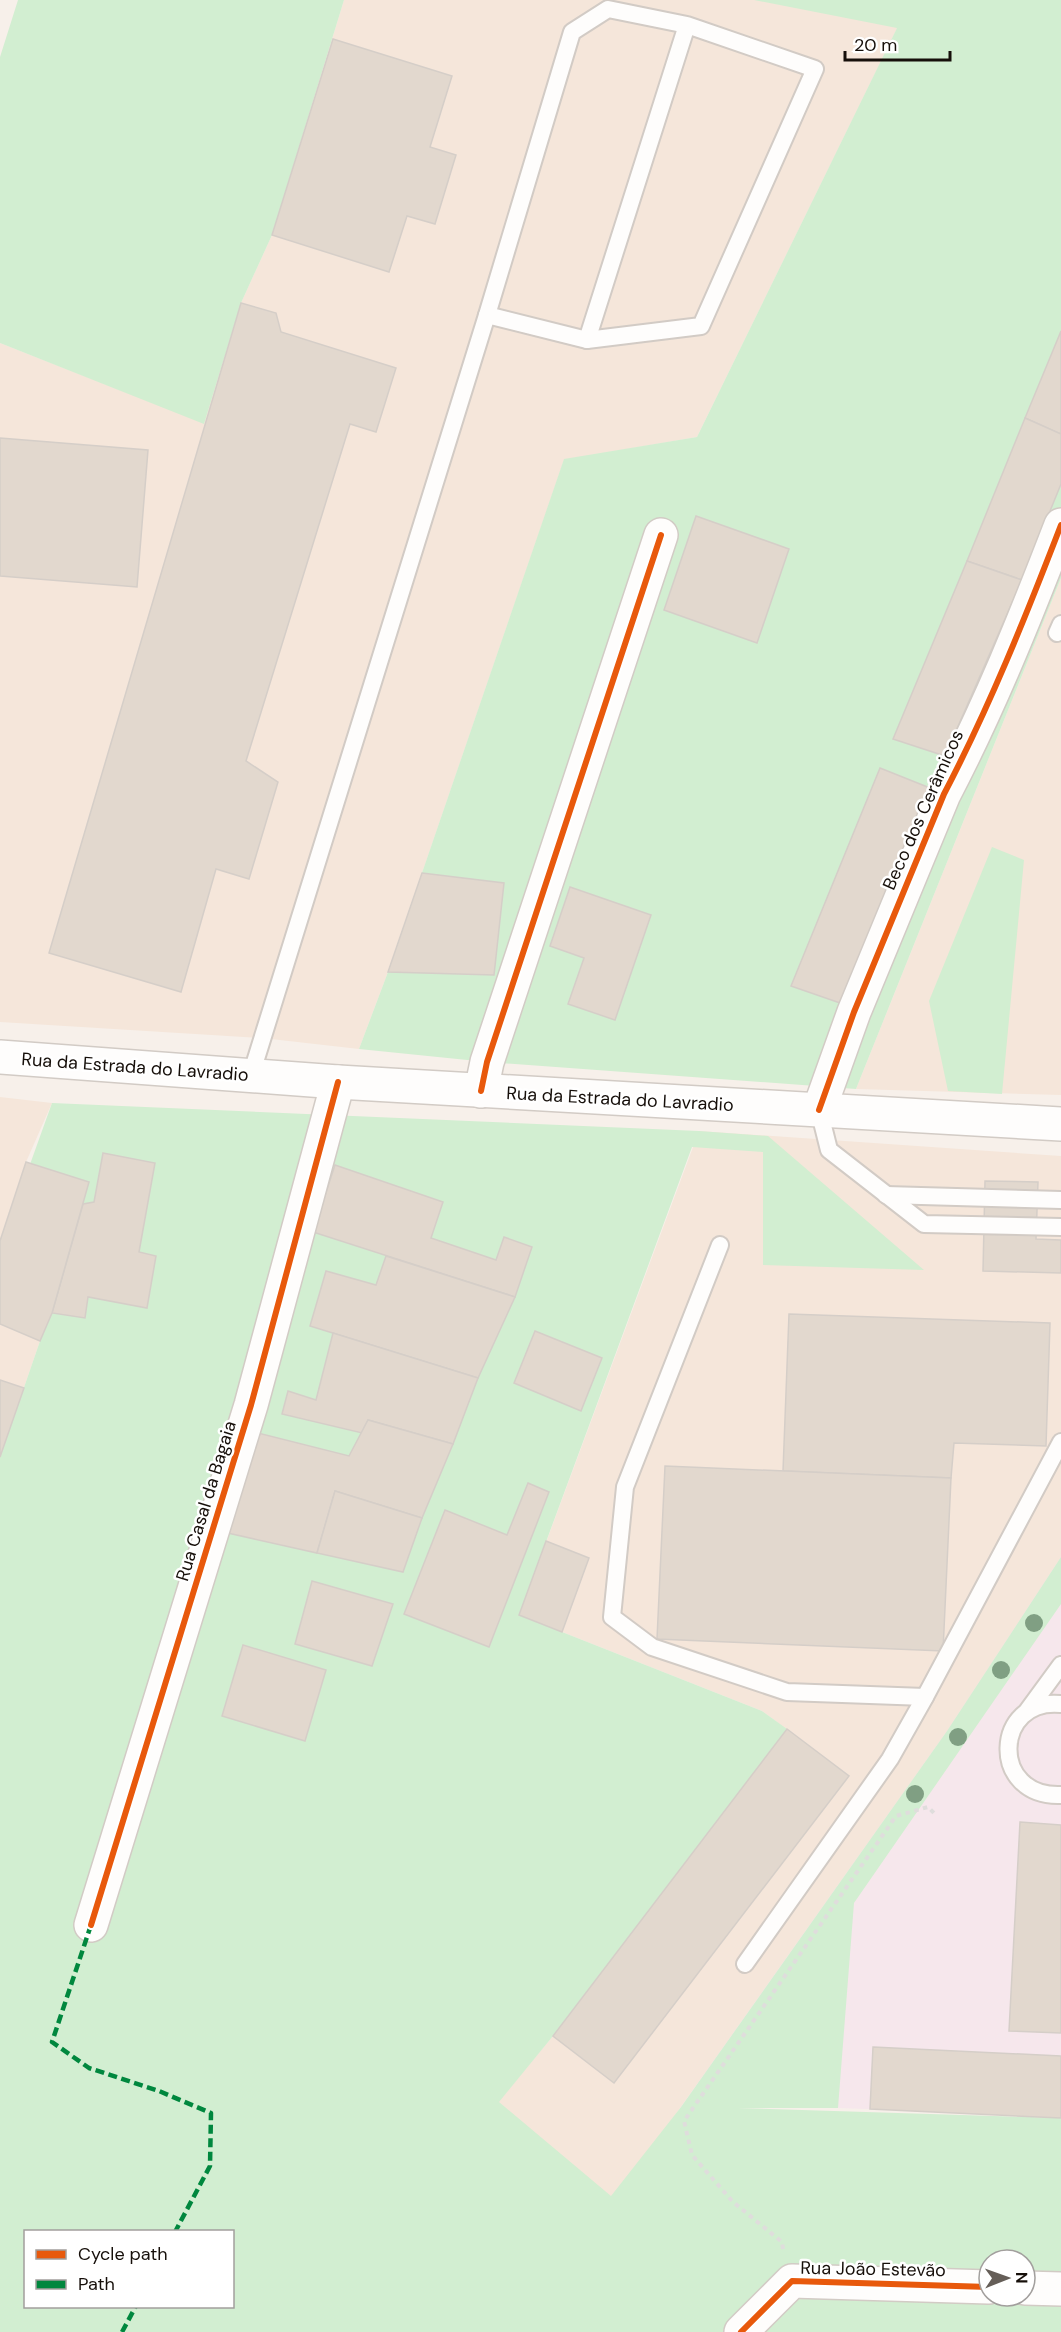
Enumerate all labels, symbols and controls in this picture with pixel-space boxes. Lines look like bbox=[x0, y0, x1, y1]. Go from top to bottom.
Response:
scale bar bbox=[845, 24, 950, 62]
text: 20 m bbox=[854, 33, 897, 57]
street label: Beco dos Cerâmicos bbox=[877, 726, 969, 894]
street label: Rua da Estrada do Lavradio bbox=[21, 1047, 249, 1087]
street label: Rua da Estrada do Lavradio bbox=[506, 1081, 734, 1117]
street label: Rua Casal da Bagaia bbox=[170, 1418, 242, 1584]
legend bbox=[24, 2230, 234, 2308]
text: Cycle path bbox=[78, 2242, 168, 2266]
north arrow bbox=[977, 2248, 1037, 2308]
street label: Rua João Estevão bbox=[800, 2256, 946, 2282]
text: Path bbox=[78, 2272, 115, 2296]
text: N bbox=[1011, 2272, 1032, 2284]

